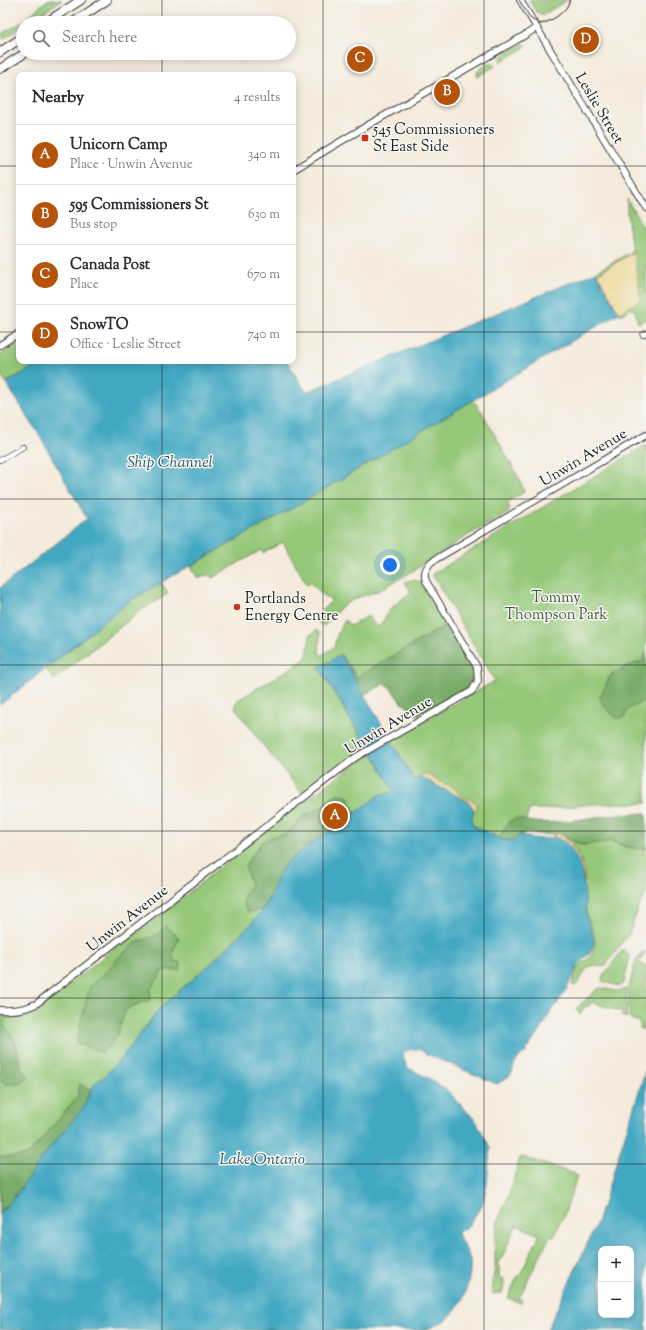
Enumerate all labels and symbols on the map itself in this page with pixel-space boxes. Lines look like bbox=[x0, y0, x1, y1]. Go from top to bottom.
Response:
pin: D bbox=[573, 25, 599, 55]
pin: C bbox=[347, 44, 373, 74]
street label: Leslie Street bbox=[569, 69, 628, 148]
pin: B bbox=[434, 77, 460, 107]
place label: 545 Commissioners St East Side bbox=[372, 120, 494, 158]
marker: 545 Commissioners St East Side bbox=[360, 133, 370, 143]
street label: Unwin Avenue bbox=[536, 424, 631, 493]
water label: Ship Channel bbox=[127, 452, 213, 475]
your location bbox=[380, 555, 400, 575]
park label: Tommy Thompson Park bbox=[505, 588, 607, 626]
place label: Portlands Energy Centre bbox=[245, 589, 339, 627]
marker: Portlands Energy Centre bbox=[232, 602, 242, 612]
street label: Unwin Avenue bbox=[341, 692, 436, 761]
pin: A bbox=[322, 801, 348, 831]
street label: Unwin Avenue bbox=[83, 881, 173, 958]
water label: Lake Ontario bbox=[219, 1149, 305, 1172]

